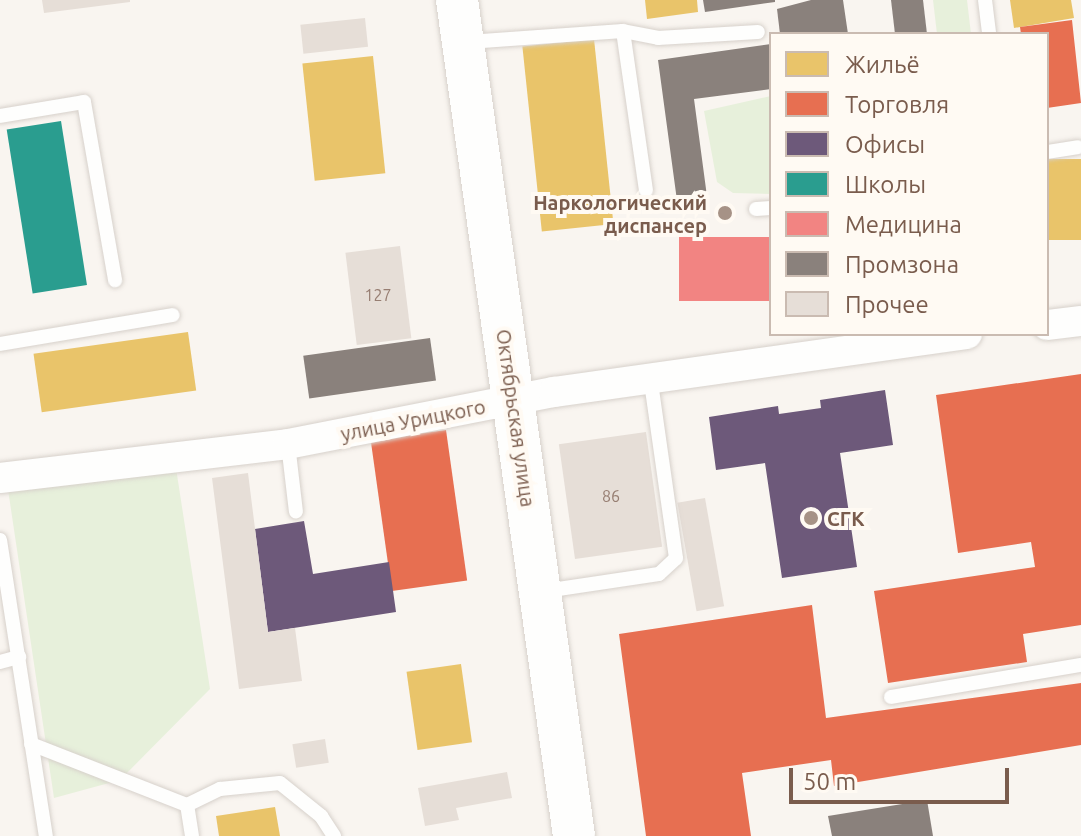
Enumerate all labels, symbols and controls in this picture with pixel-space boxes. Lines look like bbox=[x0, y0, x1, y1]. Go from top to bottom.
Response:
legend bbox=[769, 32, 1049, 336]
text: Жильё bbox=[845, 51, 920, 78]
text: Торговля bbox=[845, 91, 949, 118]
text: Офисы bbox=[845, 131, 925, 158]
text: Школы bbox=[845, 171, 926, 198]
place label: Наркологический диспансер bbox=[533, 190, 707, 237]
marker: Наркологический диспансер bbox=[714, 202, 736, 224]
text: Медицина bbox=[845, 211, 962, 238]
text: Промзона bbox=[845, 251, 959, 278]
house number: 127 bbox=[364, 285, 392, 305]
text: Прочее bbox=[845, 291, 929, 318]
street label: Октябрьская улица bbox=[492, 328, 540, 508]
street label: улица Урицкого bbox=[339, 394, 487, 446]
house number: 86 bbox=[602, 486, 620, 506]
place label: СГК bbox=[827, 506, 864, 530]
marker: СГК bbox=[802, 509, 820, 527]
scale bar bbox=[793, 752, 1013, 802]
text: 50 m bbox=[803, 768, 856, 795]

